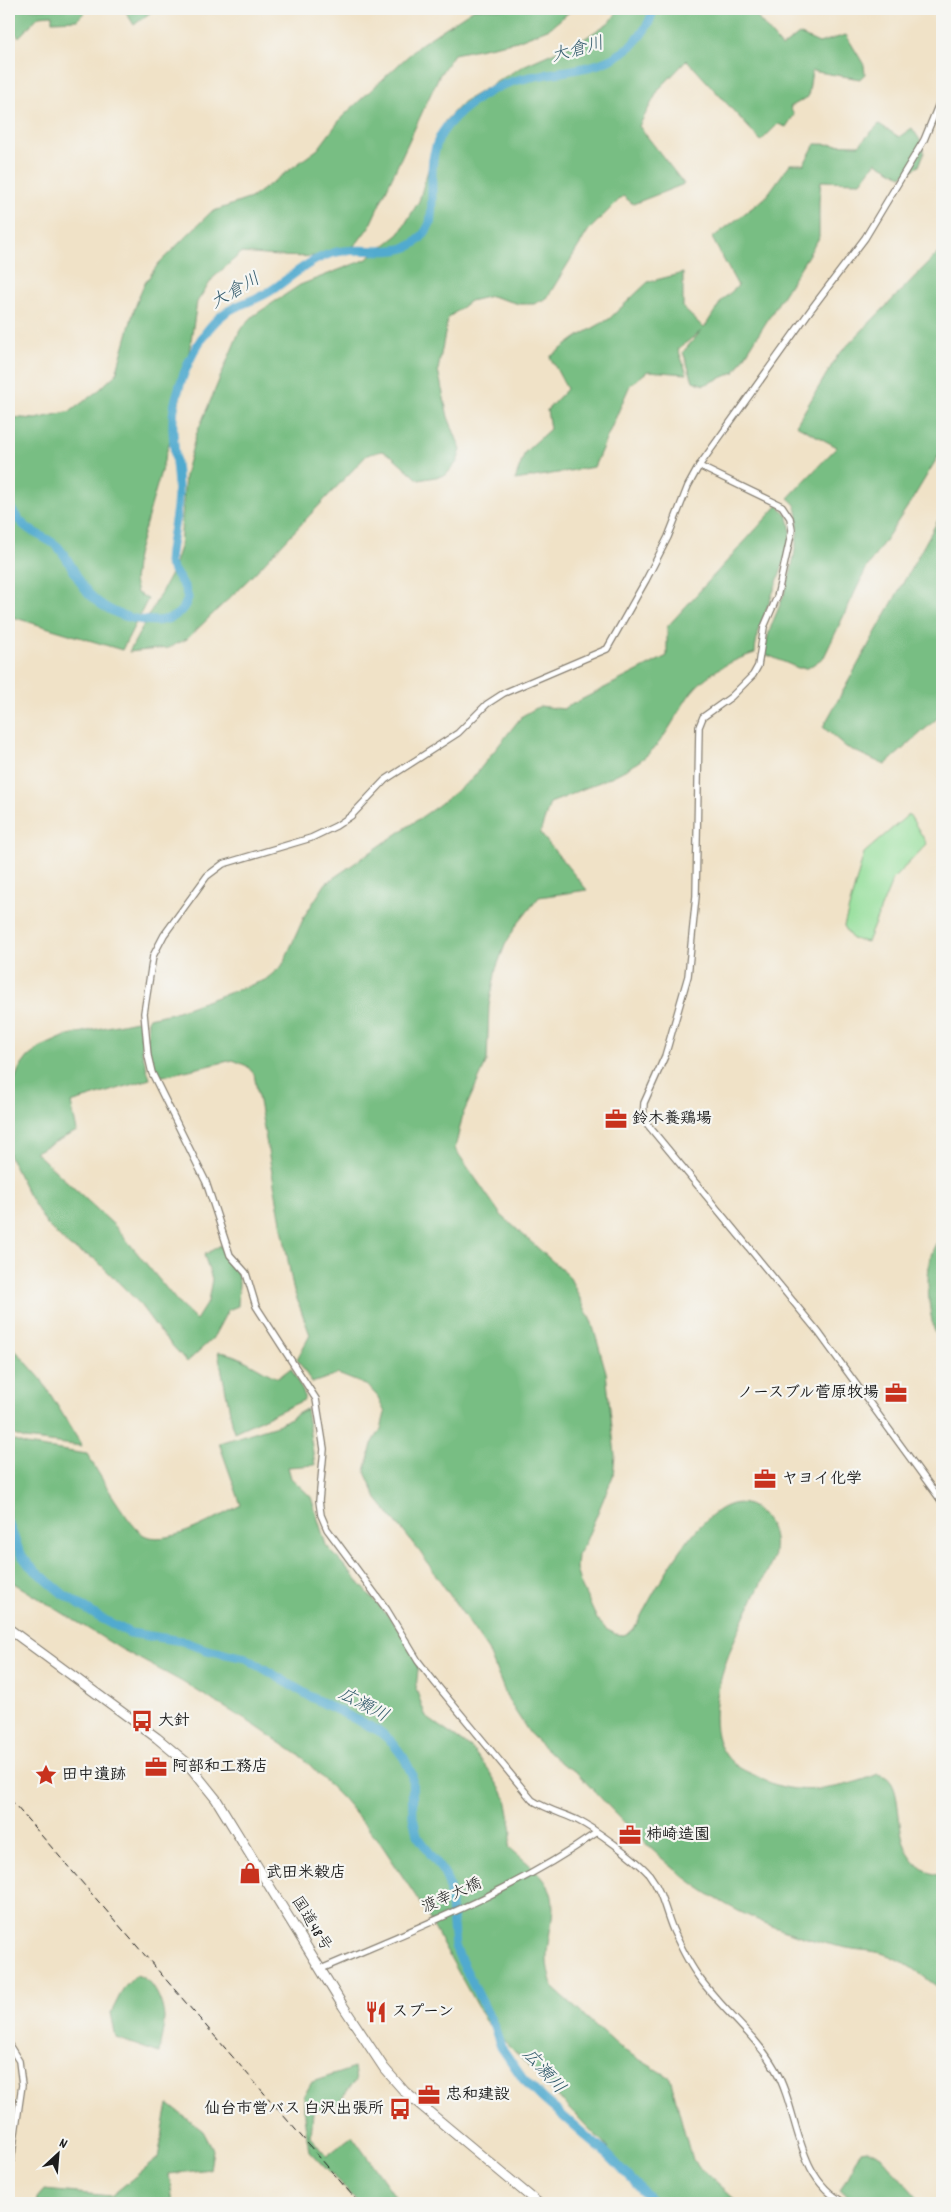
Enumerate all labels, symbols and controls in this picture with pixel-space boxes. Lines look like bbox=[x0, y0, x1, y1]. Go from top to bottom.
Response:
water label: 大倉川 bbox=[549, 32, 607, 70]
water label: 大倉川 bbox=[206, 268, 266, 316]
office icon: 鈴木養鶏場 bbox=[603, 1106, 629, 1132]
place label: 鈴木養鶏場 bbox=[632, 1108, 712, 1131]
office icon: ノースブル菅原牧場 bbox=[883, 1380, 909, 1406]
place label: ノースブル菅原牧場 bbox=[737, 1382, 879, 1405]
office icon: ヤヨイ化学 bbox=[752, 1466, 778, 1492]
place label: ヤヨイ化学 bbox=[782, 1468, 862, 1491]
water label: 広瀬川 bbox=[333, 1682, 393, 1730]
bus stop icon: 大針 bbox=[129, 1708, 155, 1734]
place label: 大針 bbox=[158, 1710, 190, 1733]
office icon: 阿部和工務店 bbox=[143, 1754, 169, 1780]
place label: 阿部和工務店 bbox=[172, 1756, 268, 1779]
place icon: 田中遺跡 bbox=[33, 1762, 59, 1788]
place label: 田中遺跡 bbox=[62, 1764, 126, 1787]
office icon: 柿崎造園 bbox=[617, 1822, 643, 1848]
place label: 柿崎造園 bbox=[646, 1824, 710, 1847]
shop icon: 武田米穀店 bbox=[237, 1860, 263, 1886]
place label: 武田米穀店 bbox=[266, 1862, 346, 1885]
street label: 渡幸大橋 bbox=[418, 1872, 486, 1920]
street label: 国道48号 bbox=[285, 1892, 337, 1956]
restaurant icon: スプーン bbox=[363, 1999, 389, 2025]
place label: スプーン bbox=[392, 2001, 454, 2024]
water label: 広瀬川 bbox=[516, 2044, 570, 2100]
office icon: 忠和建設 bbox=[416, 2082, 442, 2108]
place label: 忠和建設 bbox=[446, 2084, 510, 2107]
bus stop icon: 仙台市営バス 白沢出張所 bbox=[387, 2096, 413, 2122]
place label: 仙台市営バス 白沢出張所 bbox=[204, 2098, 384, 2121]
north arrow bbox=[32, 2130, 82, 2180]
text: N bbox=[55, 2134, 70, 2155]

